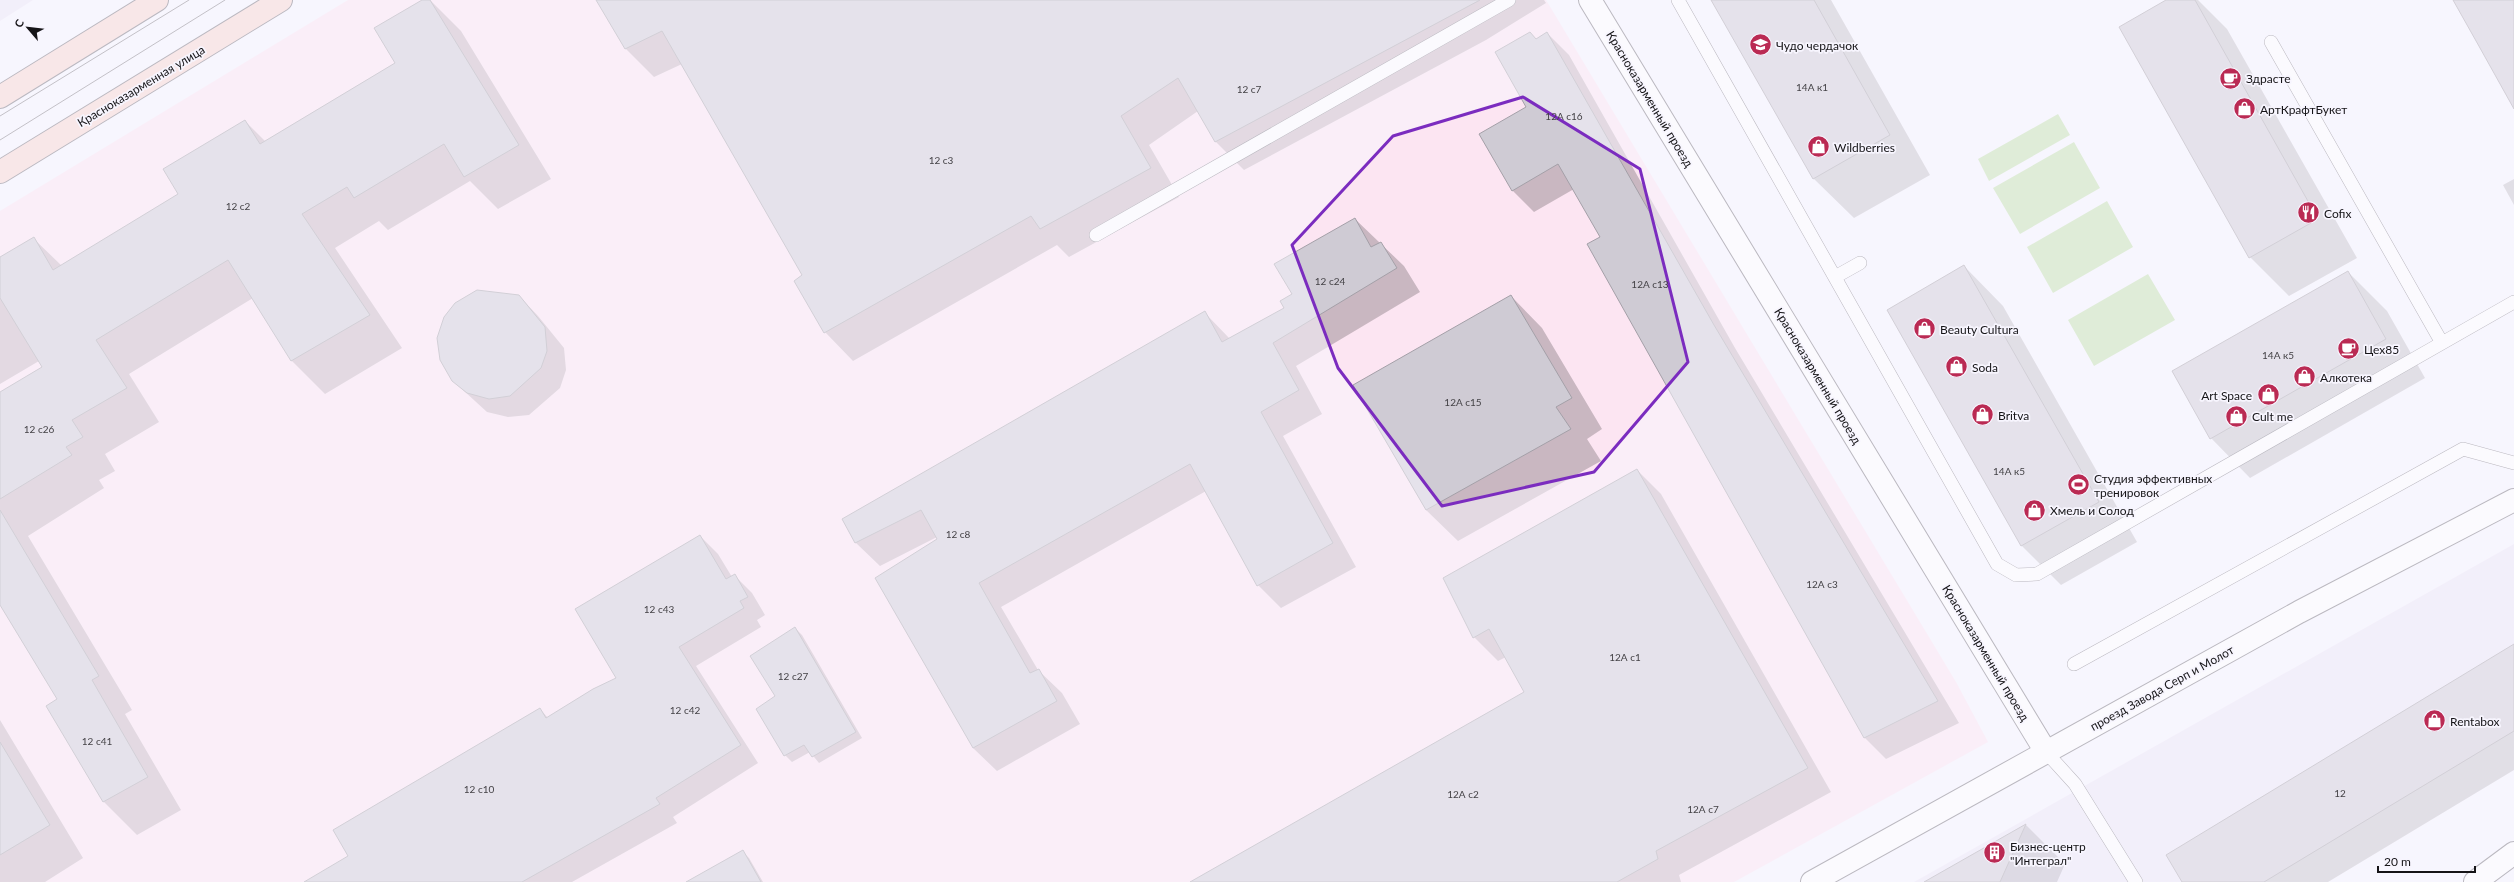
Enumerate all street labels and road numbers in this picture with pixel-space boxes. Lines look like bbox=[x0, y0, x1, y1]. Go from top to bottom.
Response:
street label: Красноказарменный проезд bbox=[1603, 28, 1697, 170]
street label: Красноказарменная улица bbox=[74, 42, 208, 130]
street label: Красноказарменный проезд bbox=[1771, 305, 1865, 447]
street label: Красноказарменный проезд bbox=[1939, 582, 2033, 724]
street label: проезд Завода Серп и Молот bbox=[2087, 642, 2237, 734]

